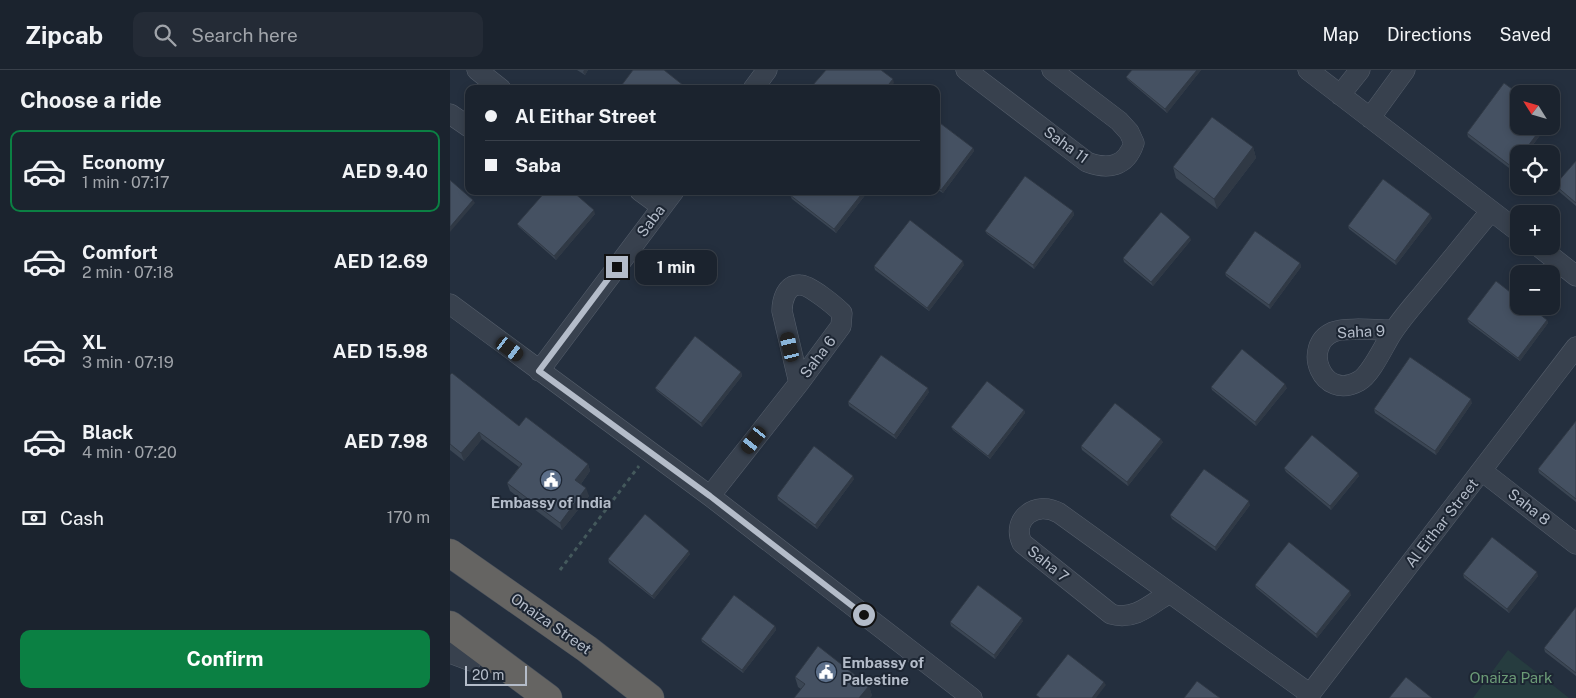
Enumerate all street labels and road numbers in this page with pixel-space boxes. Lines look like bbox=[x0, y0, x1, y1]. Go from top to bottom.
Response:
street label: Saha 11 bbox=[1041, 123, 1092, 166]
street label: Saba bbox=[633, 201, 668, 240]
street label: Saha 9 bbox=[1336, 322, 1386, 341]
street label: Saha 6 bbox=[796, 332, 839, 381]
street label: Al Eithar Street bbox=[1402, 475, 1482, 570]
street label: Saha 8 bbox=[1505, 485, 1554, 528]
street label: Saha 7 bbox=[1024, 542, 1072, 585]
street label: Onaiza Street bbox=[508, 589, 595, 658]

